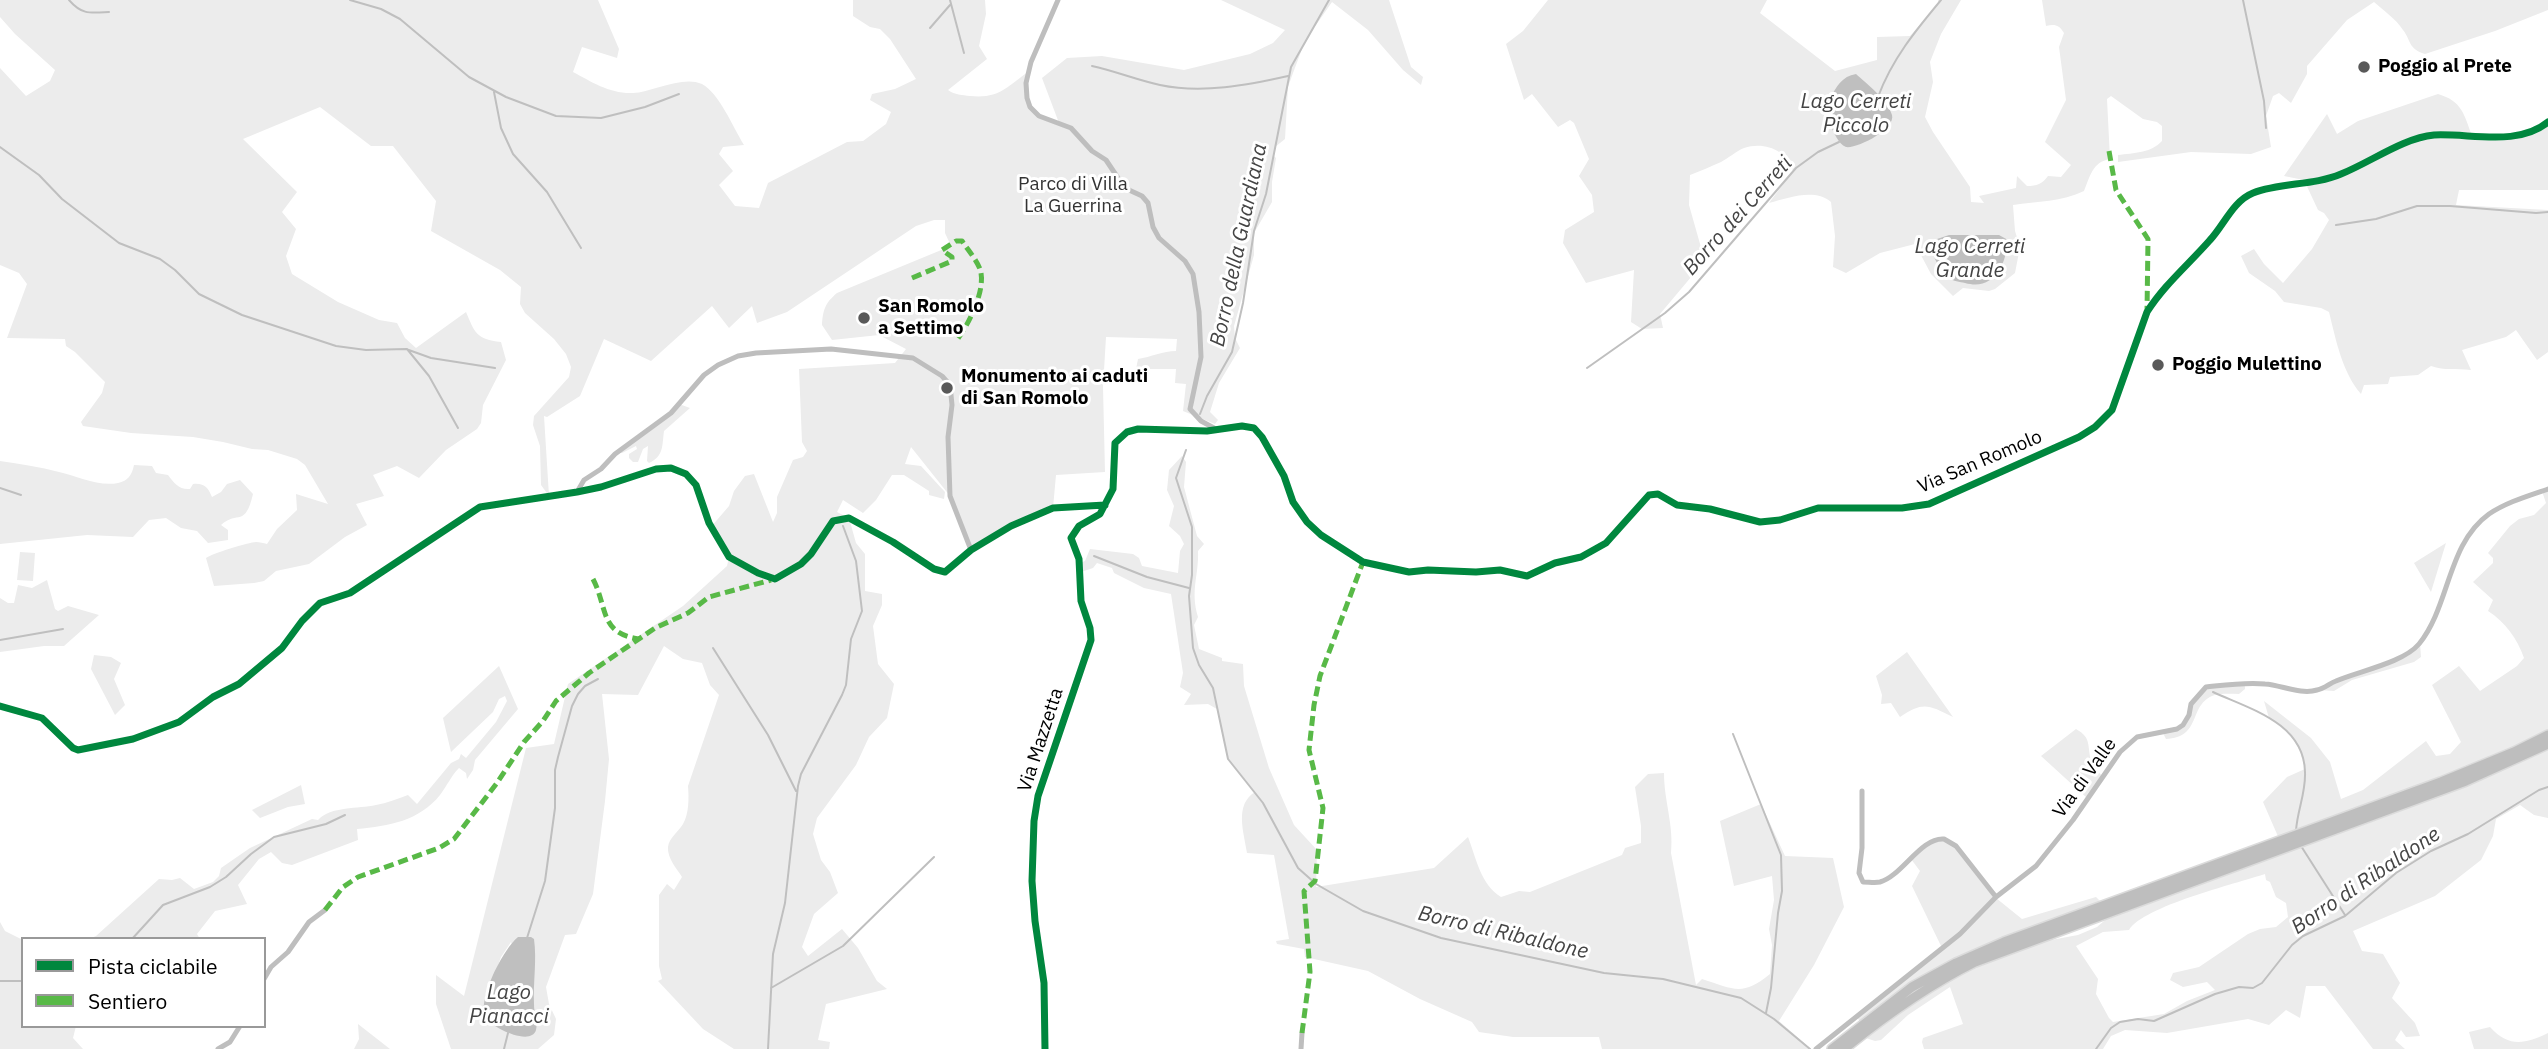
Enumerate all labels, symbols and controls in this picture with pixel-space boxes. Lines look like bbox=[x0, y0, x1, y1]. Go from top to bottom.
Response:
place label: Poggio al Prete bbox=[2378, 56, 2512, 78]
marker: Poggio al Prete bbox=[2356, 59, 2372, 75]
water label: Lago Cerreti Piccolo bbox=[1801, 89, 1911, 139]
water label: Borro della Guardiana bbox=[1205, 141, 1273, 349]
water label: Borro dei Cerreti bbox=[1678, 151, 1798, 281]
park label: Parco di Villa La Guerrina bbox=[1018, 174, 1128, 218]
water label: Lago Cerreti Grande bbox=[1915, 234, 2025, 284]
place label: San Romolo a Settimo bbox=[878, 296, 984, 340]
marker: San Romolo a Settimo bbox=[856, 310, 872, 326]
place label: Poggio Mulettino bbox=[2172, 354, 2322, 376]
marker: Poggio Mulettino bbox=[2150, 357, 2166, 373]
place label: Monumento ai caduti di San Romolo bbox=[961, 366, 1148, 410]
marker: Monumento ai caduti di San Romolo bbox=[939, 380, 955, 396]
street label: Via San Romolo bbox=[1914, 426, 2046, 498]
street label: Via Mazzetta bbox=[1014, 685, 1068, 795]
street label: Via di Valle bbox=[2048, 734, 2122, 822]
water label: Borro di Ribaldone bbox=[2287, 822, 2445, 940]
water label: Borro di Ribaldone bbox=[1415, 901, 1591, 965]
legend bbox=[21, 937, 266, 1028]
text: Pista ciclabile bbox=[88, 952, 218, 980]
water label: Lago Pianacci bbox=[469, 980, 549, 1030]
text: Sentiero bbox=[88, 987, 167, 1015]

